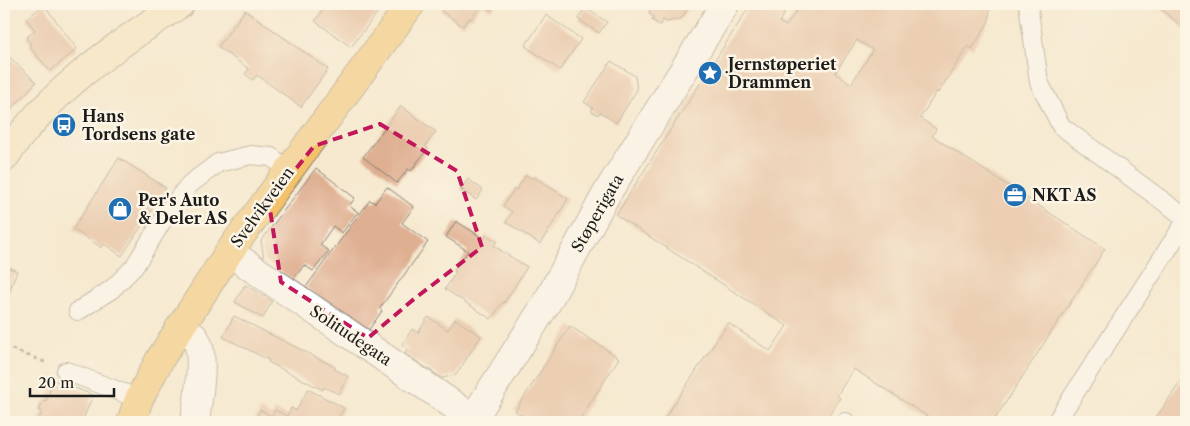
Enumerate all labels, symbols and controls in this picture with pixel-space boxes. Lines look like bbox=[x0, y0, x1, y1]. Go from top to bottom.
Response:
place label: Jernstøperiet Drammen bbox=[725, 54, 837, 92]
place icon: Jernstøperiet Drammen bbox=[697, 60, 723, 86]
place label: Hans Tordsens gate bbox=[82, 106, 196, 144]
bus stop icon: Hans Tordsens gate bbox=[51, 112, 77, 138]
street label: Svelvikveien bbox=[226, 163, 298, 251]
street label: Støperigata bbox=[567, 170, 628, 256]
office icon: NKT AS bbox=[1002, 182, 1028, 208]
place label: NKT AS bbox=[1032, 185, 1097, 205]
place label: Per's Auto & Deler AS bbox=[138, 190, 227, 228]
shop icon: Per's Auto & Deler AS bbox=[107, 196, 133, 222]
street label: Solitudegata bbox=[306, 300, 396, 370]
scale bar bbox=[30, 366, 114, 398]
text: 20 m bbox=[38, 373, 74, 392]

